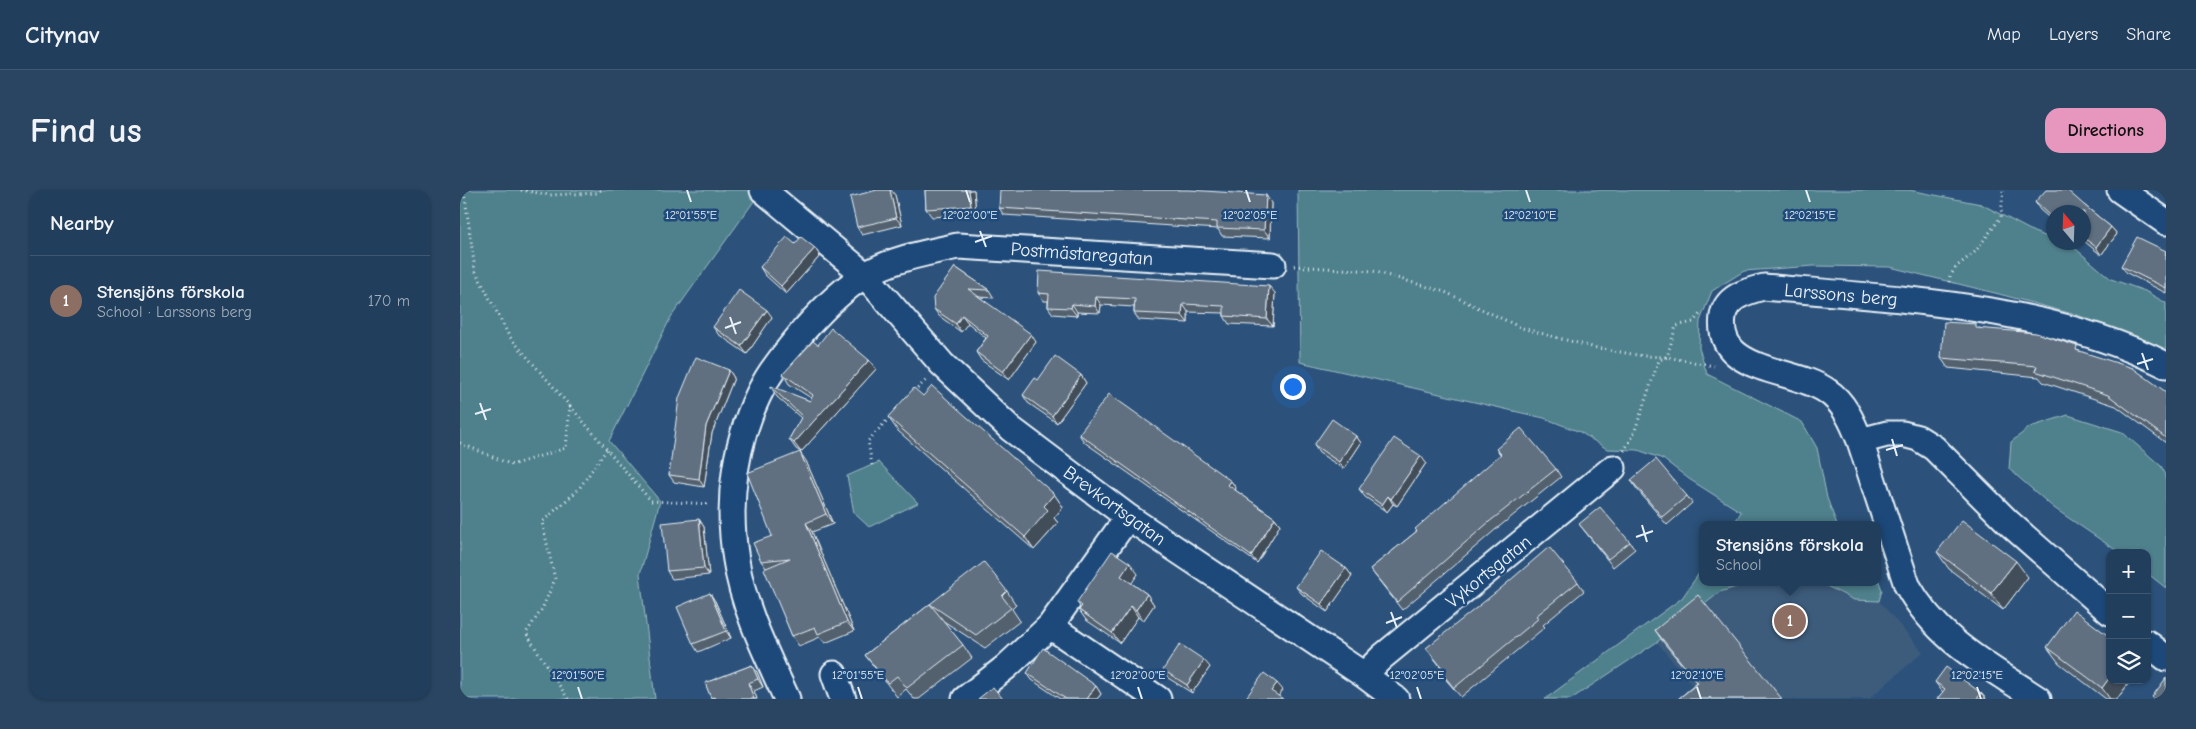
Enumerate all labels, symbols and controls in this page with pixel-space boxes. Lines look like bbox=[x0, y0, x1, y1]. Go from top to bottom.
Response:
text: Citynav bbox=[25, 21, 100, 49]
text: Map bbox=[1987, 24, 2021, 45]
text: Layers bbox=[2049, 24, 2098, 45]
text: Share bbox=[2126, 24, 2171, 45]
button: Directions bbox=[2045, 108, 2166, 153]
text: Find us bbox=[30, 110, 142, 151]
north arrow bbox=[2046, 205, 2091, 250]
text: 12°01'55"E bbox=[665, 208, 717, 222]
text: 12°02'00"E bbox=[942, 208, 998, 222]
text: 12°02'05"E bbox=[1223, 208, 1277, 222]
text: 12°02'10"E bbox=[1504, 208, 1556, 222]
text: 12°02'15"E bbox=[1784, 208, 1836, 222]
text: Nearby bbox=[50, 211, 114, 235]
street label: Postmästaregatan bbox=[1010, 238, 1154, 270]
street label: Larssons berg bbox=[1783, 279, 1899, 311]
text: Stensjöns förskola bbox=[97, 281, 245, 303]
text: 1 bbox=[63, 292, 69, 310]
text: 170 m bbox=[368, 292, 410, 310]
text: School · Larssons berg bbox=[97, 303, 252, 321]
your location bbox=[1280, 374, 1306, 400]
street label: Brevkortsgatan bbox=[1059, 461, 1170, 550]
popup bbox=[1699, 521, 1881, 586]
street label: Vykortsgatan bbox=[1442, 531, 1536, 613]
text: Stensjöns förskola bbox=[1716, 534, 1864, 556]
map controls bbox=[2106, 549, 2151, 684]
button: + bbox=[2106, 549, 2151, 594]
text: School bbox=[1716, 556, 1762, 574]
button: − bbox=[2106, 594, 2151, 639]
pin: 1 bbox=[1774, 602, 1806, 640]
button: layers bbox=[2106, 639, 2151, 684]
text: 12°01'50"E bbox=[552, 668, 604, 682]
text: 12°01'55"E bbox=[832, 668, 884, 682]
text: 12°02'00"E bbox=[1110, 668, 1166, 682]
text: 12°02'05"E bbox=[1390, 668, 1444, 682]
text: 12°02'10"E bbox=[1671, 668, 1723, 682]
text: 12°02'15"E bbox=[1951, 668, 2003, 682]

